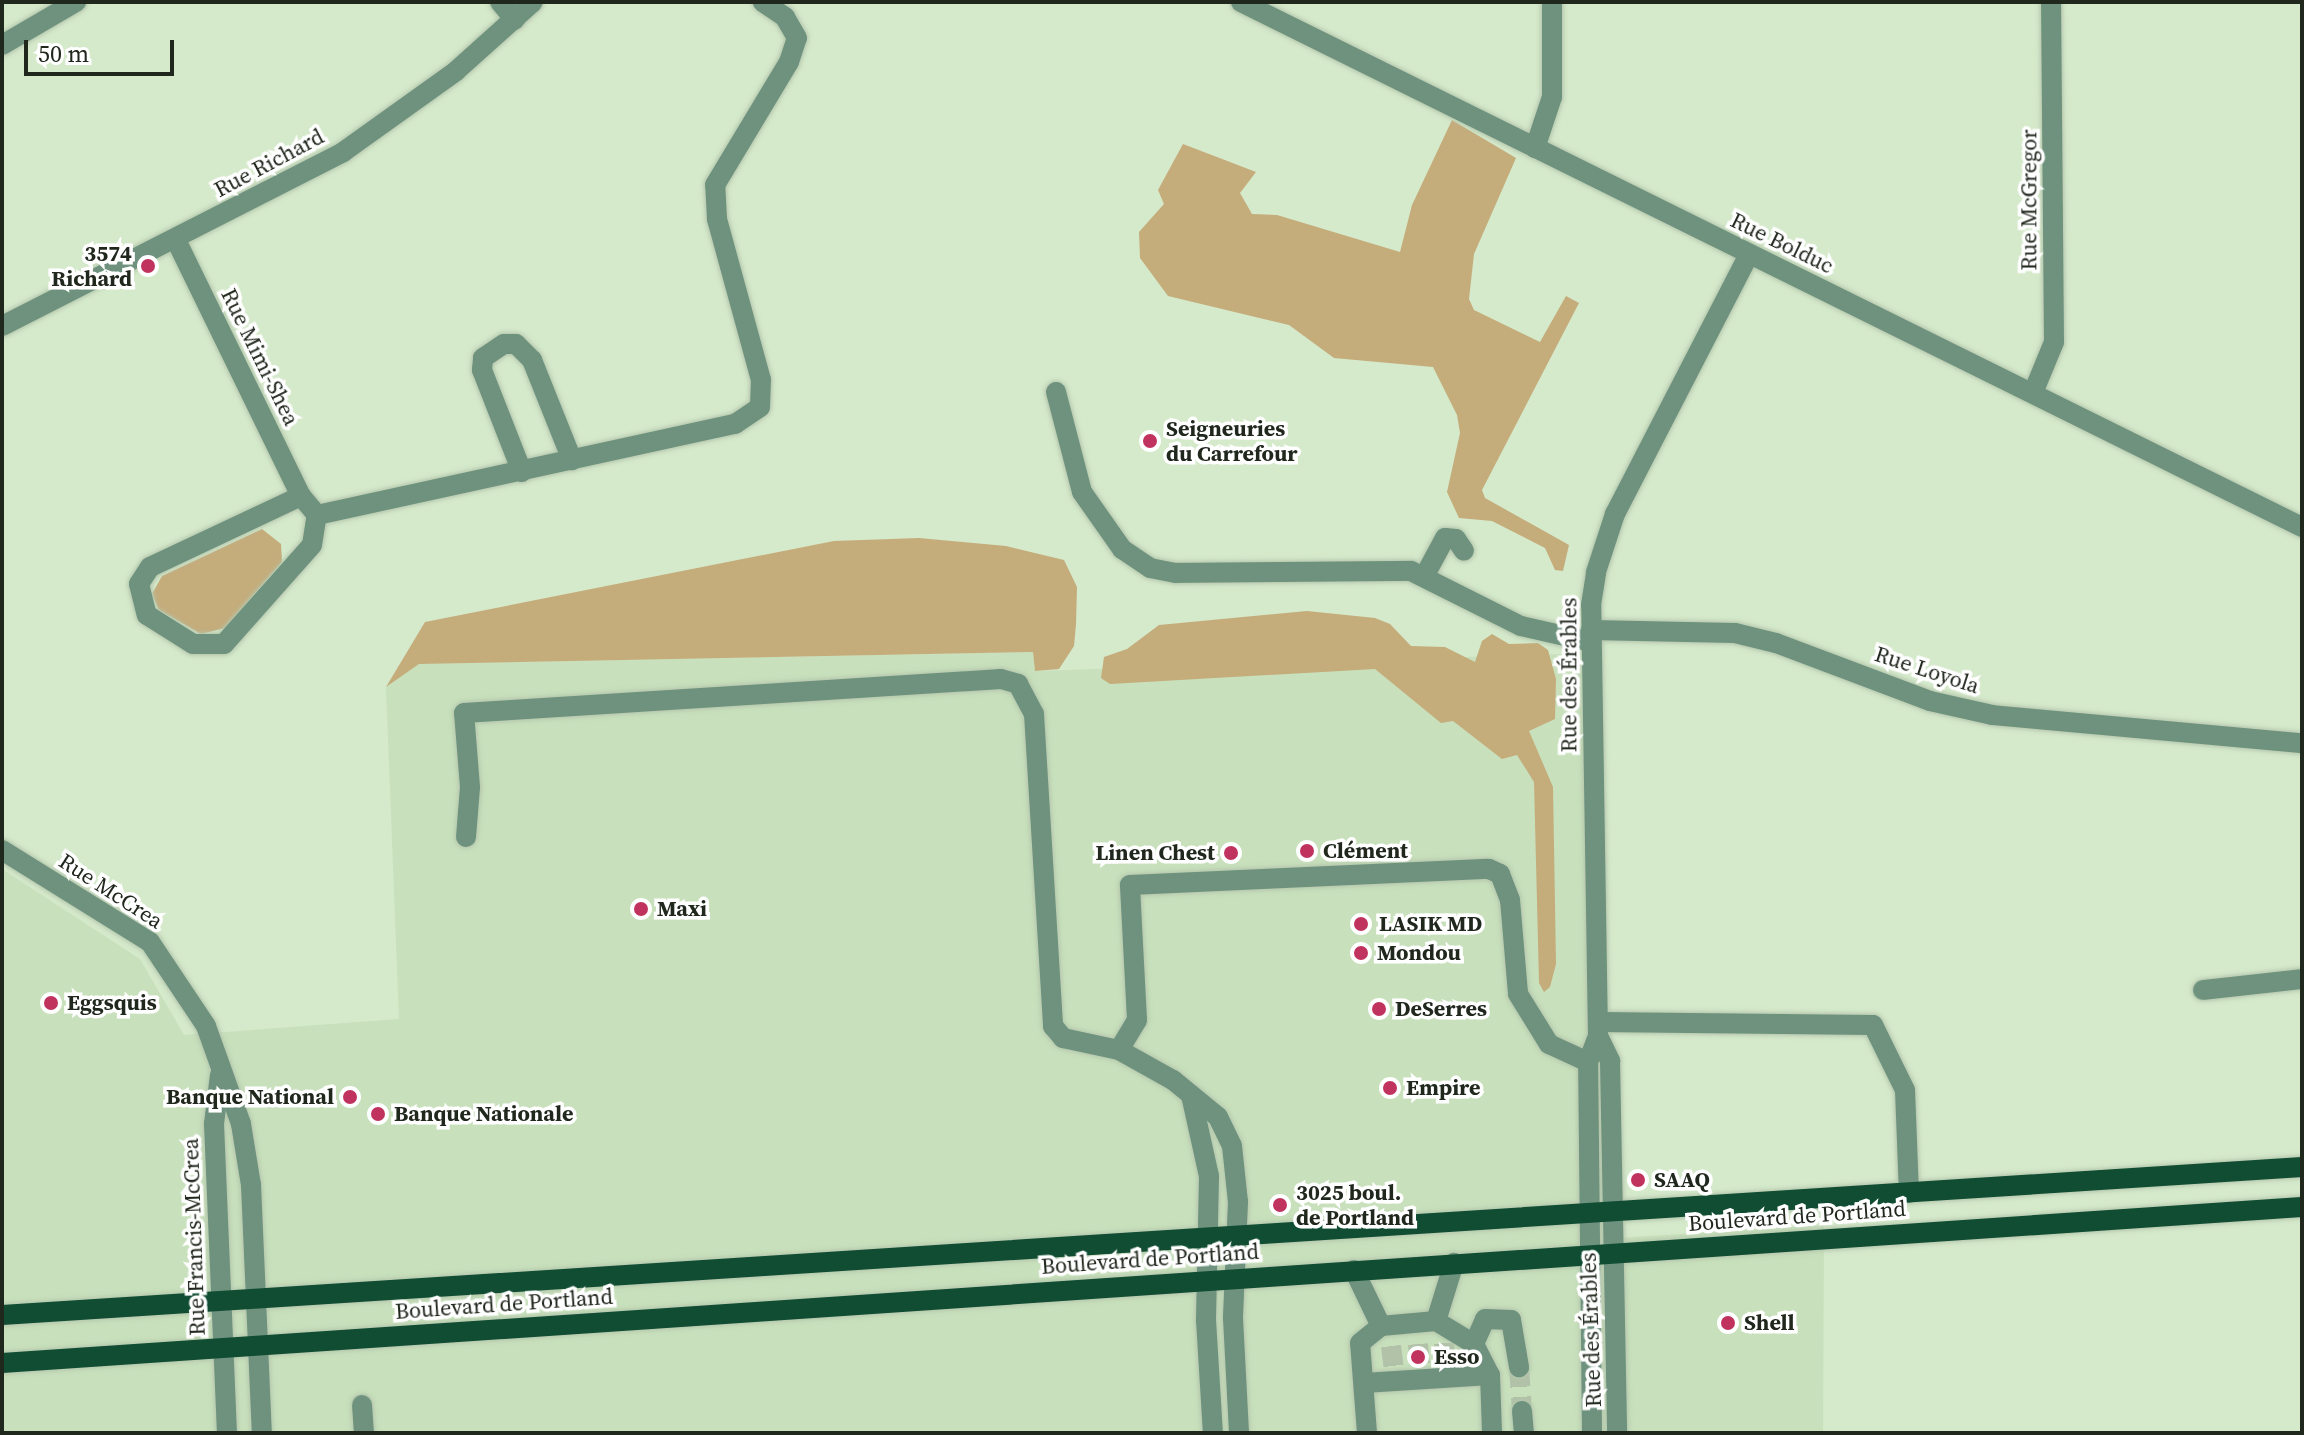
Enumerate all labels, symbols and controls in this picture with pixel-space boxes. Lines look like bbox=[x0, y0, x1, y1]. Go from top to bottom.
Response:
scale bar bbox=[28, 24, 178, 74]
text: 50 m bbox=[38, 37, 89, 70]
street label: Rue Richard bbox=[210, 123, 328, 203]
street label: Rue McGregor bbox=[2016, 129, 2042, 271]
street label: Rue Bolduc bbox=[1726, 207, 1838, 279]
place label: 3574 Richard bbox=[51, 240, 132, 292]
marker: 3574 Richard bbox=[139, 257, 157, 275]
street label: Rue Mimi-Shea bbox=[215, 284, 305, 430]
place label: Seigneuries du Carrefour bbox=[1166, 415, 1298, 466]
marker: Seigneuries du Carrefour bbox=[1141, 432, 1159, 450]
street label: Rue des Érables bbox=[1556, 598, 1582, 752]
street label: Rue Loyola bbox=[1871, 641, 1983, 699]
place label: Clément bbox=[1323, 838, 1408, 864]
place label: Linen Chest bbox=[1095, 840, 1215, 866]
marker: Clément bbox=[1298, 842, 1316, 860]
marker: Linen Chest bbox=[1222, 844, 1240, 862]
street label: Rue McCrea bbox=[54, 848, 168, 934]
place label: Maxi bbox=[657, 896, 707, 922]
marker: Maxi bbox=[632, 900, 650, 918]
place label: LASIK MD bbox=[1379, 911, 1482, 937]
marker: LASIK MD bbox=[1350, 913, 1372, 935]
place label: Mondou bbox=[1377, 940, 1461, 966]
marker: Mondou bbox=[1352, 944, 1370, 962]
place label: Eggsquis bbox=[67, 990, 157, 1016]
marker: Eggsquis bbox=[42, 994, 60, 1012]
place label: DeSerres bbox=[1395, 996, 1487, 1022]
marker: DeSerres bbox=[1370, 1000, 1388, 1018]
place label: Empire bbox=[1406, 1075, 1480, 1101]
marker: Empire bbox=[1381, 1079, 1399, 1097]
place label: Banque National bbox=[166, 1084, 334, 1110]
marker: Banque National bbox=[341, 1088, 359, 1106]
place label: Banque Nationale bbox=[394, 1101, 573, 1127]
marker: Banque Nationale bbox=[369, 1105, 387, 1123]
street label: Rue Francis-McCrea bbox=[177, 1138, 211, 1336]
place label: SAAQ bbox=[1654, 1167, 1710, 1193]
marker: SAAQ bbox=[1629, 1171, 1647, 1189]
place label: 3025 boul. de Portland bbox=[1296, 1179, 1414, 1230]
street label: Boulevard de Portland bbox=[1687, 1195, 1907, 1237]
marker: 3025 boul. de Portland bbox=[1271, 1196, 1289, 1214]
street label: Boulevard de Portland bbox=[1040, 1238, 1260, 1280]
street label: Rue des Érables bbox=[1575, 1252, 1607, 1408]
street label: Boulevard de Portland bbox=[394, 1283, 614, 1325]
place label: Shell bbox=[1744, 1310, 1795, 1336]
marker: Shell bbox=[1719, 1314, 1737, 1332]
place label: Esso bbox=[1434, 1344, 1480, 1370]
marker: Esso bbox=[1409, 1348, 1427, 1366]

